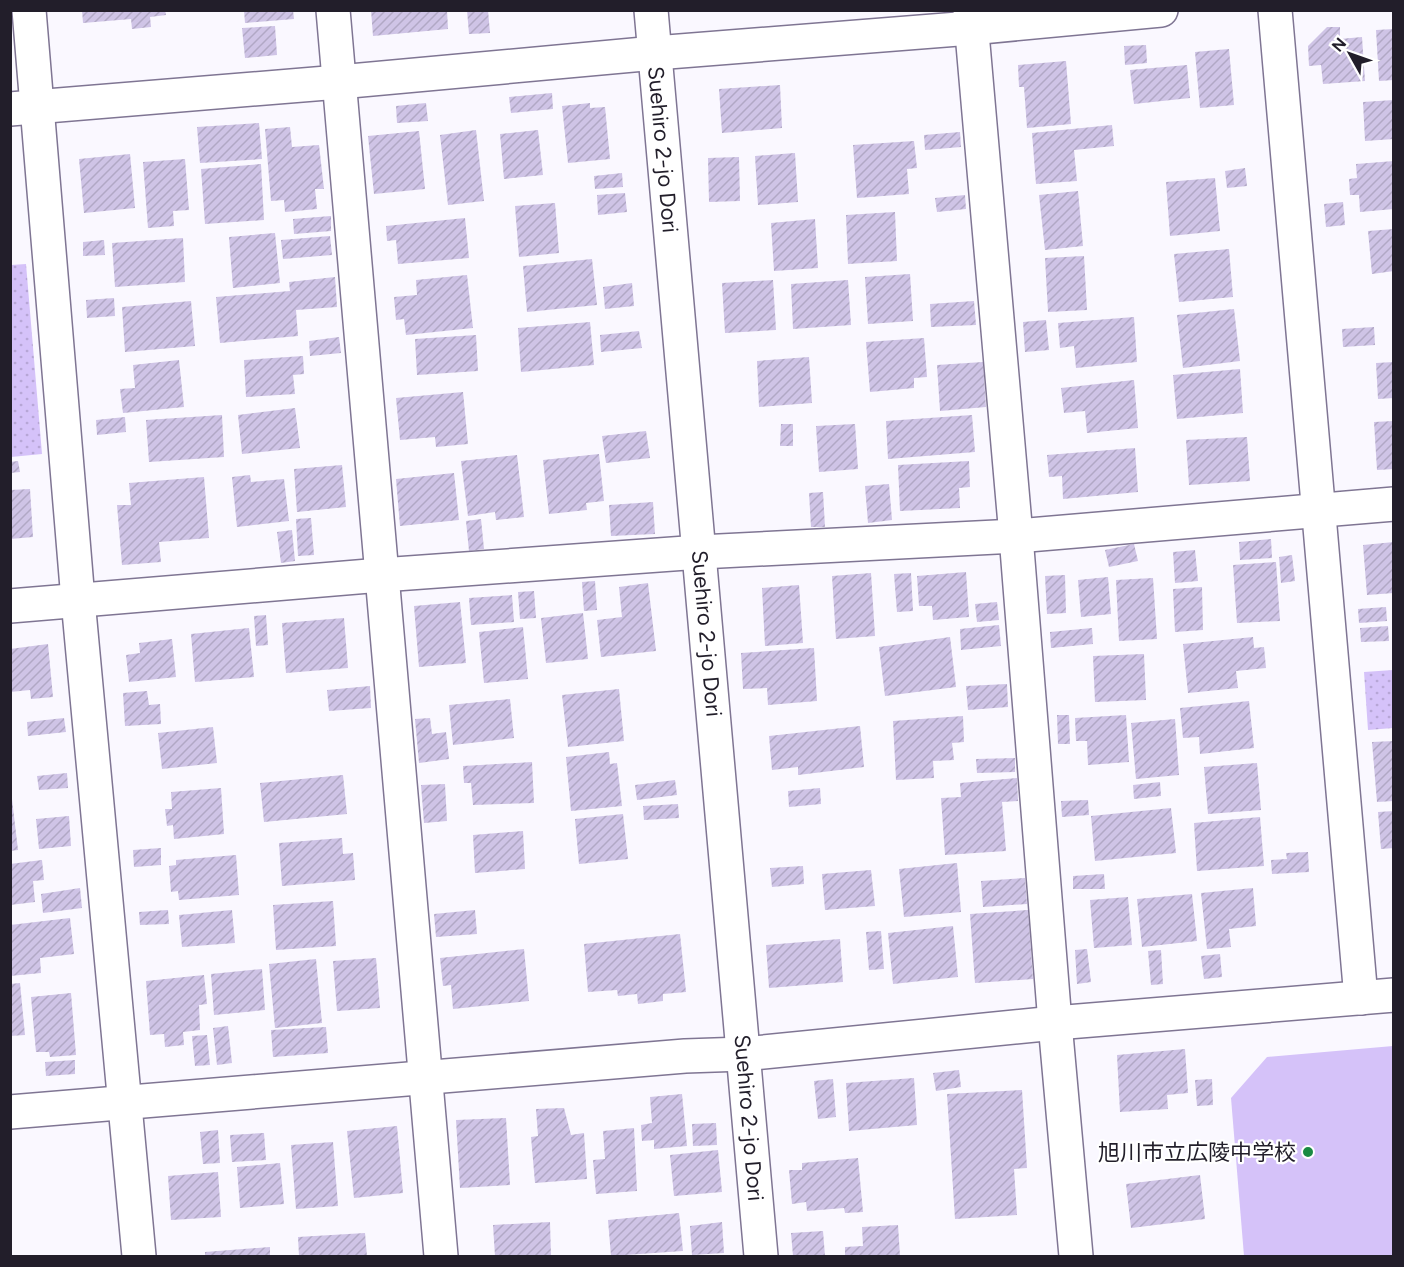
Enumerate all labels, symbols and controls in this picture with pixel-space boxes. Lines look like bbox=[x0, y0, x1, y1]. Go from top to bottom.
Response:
north arrow bbox=[1320, 24, 1380, 84]
text: N bbox=[1328, 34, 1350, 56]
street label: Suehiro 2-jo Dori bbox=[642, 65, 684, 234]
street label: Suehiro 2-jo Dori bbox=[686, 549, 728, 718]
street label: Suehiro 2-jo Dori bbox=[728, 1033, 769, 1202]
place label: 旭川市立広陵中学校 bbox=[1098, 1139, 1296, 1166]
marker: 旭川市立広陵中学校 bbox=[1301, 1145, 1315, 1159]

